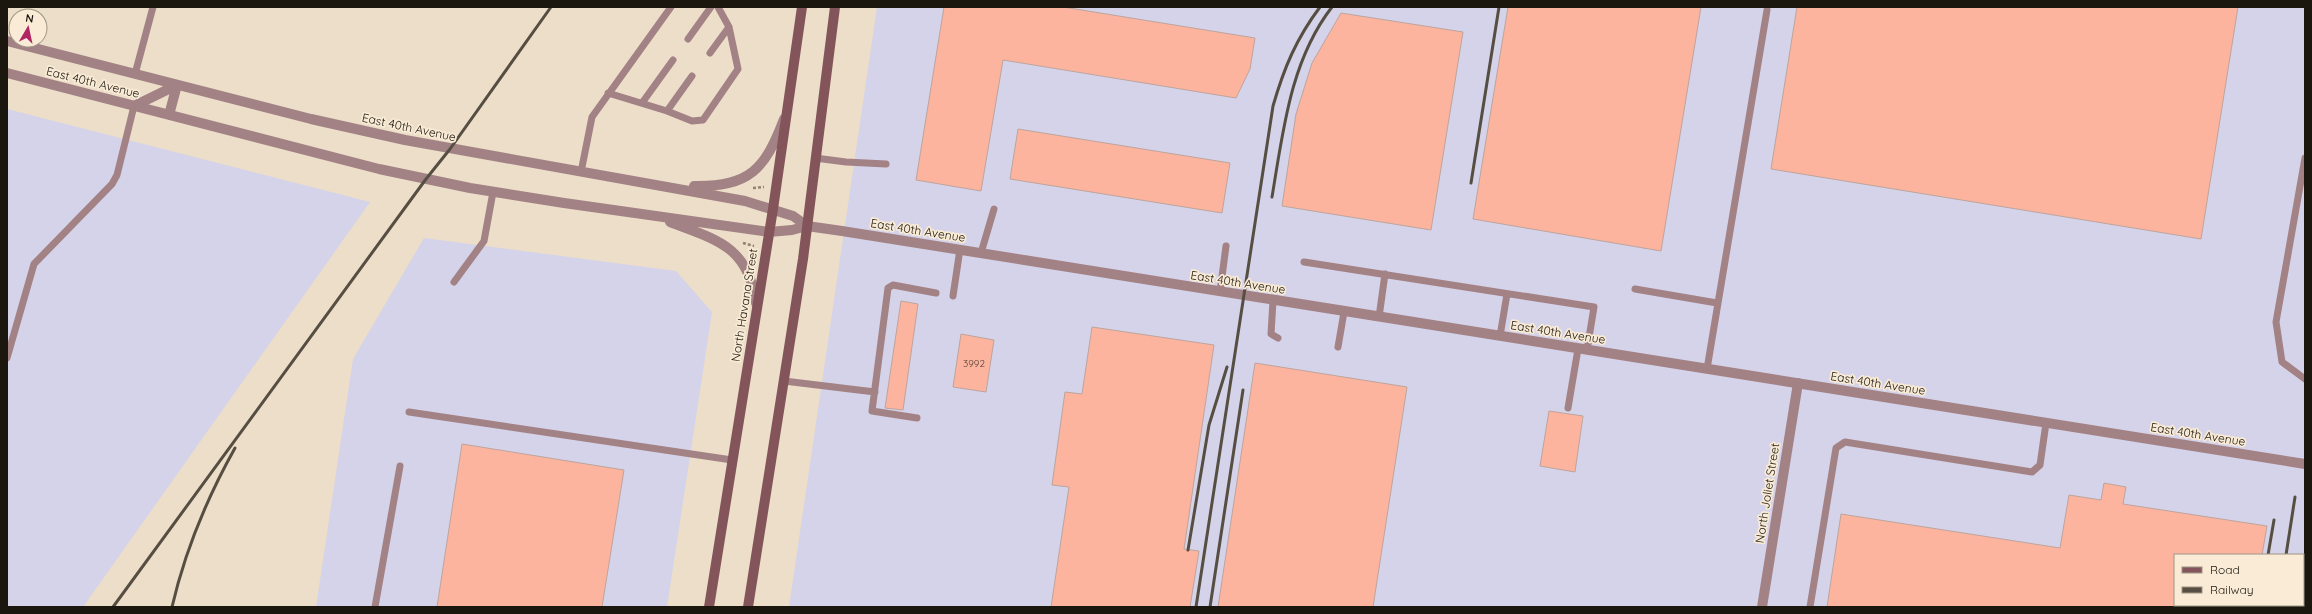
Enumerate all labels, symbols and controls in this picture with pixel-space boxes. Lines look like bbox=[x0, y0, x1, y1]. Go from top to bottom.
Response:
north arrow bbox=[8, 8, 48, 48]
text: N bbox=[24, 11, 35, 26]
street label: East 40th Avenue bbox=[45, 63, 141, 101]
street label: East 40th Avenue bbox=[361, 110, 458, 144]
street label: East 40th Avenue bbox=[870, 215, 967, 245]
street label: North Havana Street bbox=[728, 247, 760, 363]
street label: East 40th Avenue bbox=[1190, 267, 1287, 297]
street label: East 40th Avenue bbox=[1510, 317, 1607, 347]
house number: 3992 bbox=[963, 357, 985, 370]
street label: East 40th Avenue bbox=[1830, 368, 1927, 398]
street label: East 40th Avenue bbox=[2150, 419, 2247, 449]
street label: North Joliet Street bbox=[1752, 442, 1782, 544]
legend bbox=[2174, 554, 2304, 606]
text: Road bbox=[2210, 562, 2240, 577]
text: Railway bbox=[2210, 582, 2254, 597]

